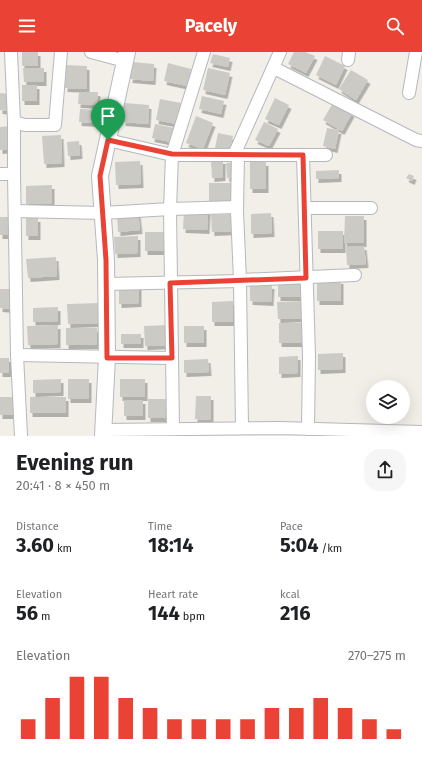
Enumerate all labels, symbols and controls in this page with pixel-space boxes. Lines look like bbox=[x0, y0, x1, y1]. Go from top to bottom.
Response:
icon: menu bbox=[16, 15, 38, 37]
text: Pacely bbox=[185, 15, 237, 37]
icon: search bbox=[384, 15, 406, 37]
pin bbox=[91, 99, 125, 140]
icon: arrive bbox=[97, 105, 119, 127]
map controls bbox=[366, 380, 410, 424]
button: layers bbox=[366, 380, 410, 424]
text: Evening run bbox=[16, 449, 133, 476]
button: share bbox=[364, 449, 406, 491]
text: 20:41 · 8 × 450 m bbox=[16, 478, 110, 493]
text: Distance bbox=[16, 520, 59, 533]
text: Time bbox=[148, 520, 172, 533]
text: Pace bbox=[280, 520, 303, 533]
text: 3.60 bbox=[16, 533, 54, 557]
text: 18:14 bbox=[148, 533, 194, 557]
text: 5:04 bbox=[280, 533, 319, 557]
text: km bbox=[54, 542, 72, 555]
text: /km bbox=[319, 542, 342, 555]
text: Elevation bbox=[16, 588, 62, 601]
text: Heart rate bbox=[148, 588, 198, 601]
text: kcal bbox=[280, 588, 300, 601]
text: 56 bbox=[16, 601, 38, 625]
text: 144 bbox=[148, 601, 180, 625]
text: 216 bbox=[280, 601, 310, 625]
text: m bbox=[38, 610, 50, 623]
text: bpm bbox=[180, 610, 205, 623]
text: Elevation bbox=[16, 648, 70, 663]
text: 270–275 m bbox=[348, 648, 406, 663]

